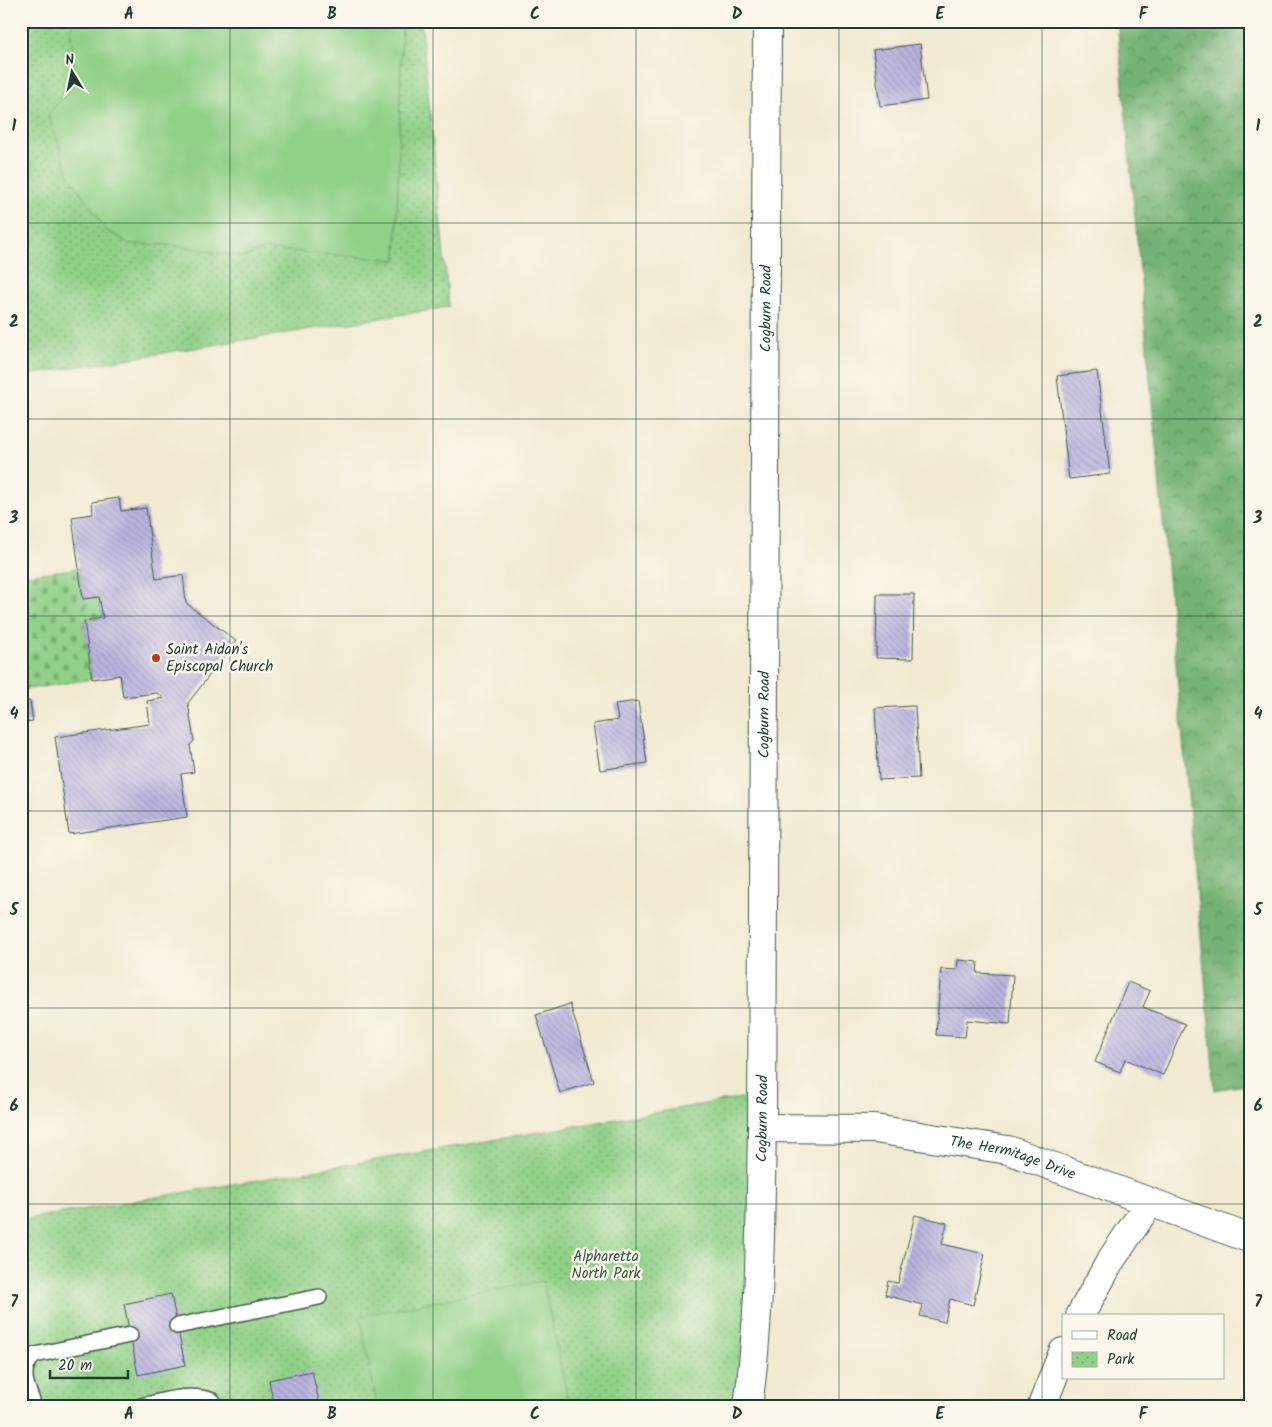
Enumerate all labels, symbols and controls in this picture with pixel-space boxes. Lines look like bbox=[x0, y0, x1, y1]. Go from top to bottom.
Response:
text: A bbox=[124, 2, 134, 27]
text: B bbox=[327, 2, 337, 27]
text: C bbox=[530, 2, 540, 27]
text: D bbox=[732, 2, 743, 27]
text: E bbox=[936, 2, 946, 27]
text: F bbox=[1139, 2, 1149, 27]
north arrow bbox=[48, 48, 98, 98]
text: N bbox=[64, 49, 76, 72]
text: 1 bbox=[12, 114, 17, 139]
text: 1 bbox=[1256, 114, 1261, 139]
street label: Cogburn Road bbox=[755, 264, 779, 352]
text: 2 bbox=[9, 310, 19, 335]
text: 2 bbox=[1253, 310, 1263, 335]
text: 3 bbox=[9, 506, 19, 531]
text: 3 bbox=[1253, 506, 1263, 531]
place label: Saint Aidan's Episcopal Church bbox=[166, 638, 273, 679]
marker: Saint Aidan's Episcopal Church bbox=[150, 652, 162, 664]
street label: Cogburn Road bbox=[753, 670, 777, 758]
text: 4 bbox=[10, 702, 19, 727]
text: 4 bbox=[1254, 702, 1263, 727]
text: 5 bbox=[9, 898, 20, 923]
text: 5 bbox=[1253, 898, 1264, 923]
street label: Cogburn Road bbox=[750, 1074, 775, 1162]
text: 6 bbox=[10, 1094, 19, 1119]
text: 6 bbox=[1254, 1094, 1263, 1119]
street label: The Hermitage Drive bbox=[948, 1130, 1079, 1187]
park label: Alpharetta North Park bbox=[572, 1245, 641, 1286]
text: 7 bbox=[10, 1290, 18, 1315]
text: 7 bbox=[1254, 1290, 1262, 1315]
legend bbox=[1062, 1314, 1224, 1380]
text: Road bbox=[1107, 1324, 1138, 1348]
scale bar bbox=[50, 1347, 128, 1379]
text: Park bbox=[1107, 1348, 1135, 1372]
text: 20 m bbox=[58, 1354, 92, 1378]
text: A bbox=[124, 1402, 134, 1427]
text: B bbox=[327, 1402, 337, 1427]
text: C bbox=[530, 1402, 540, 1427]
text: D bbox=[732, 1402, 743, 1427]
text: E bbox=[936, 1402, 946, 1427]
text: F bbox=[1139, 1402, 1149, 1427]

